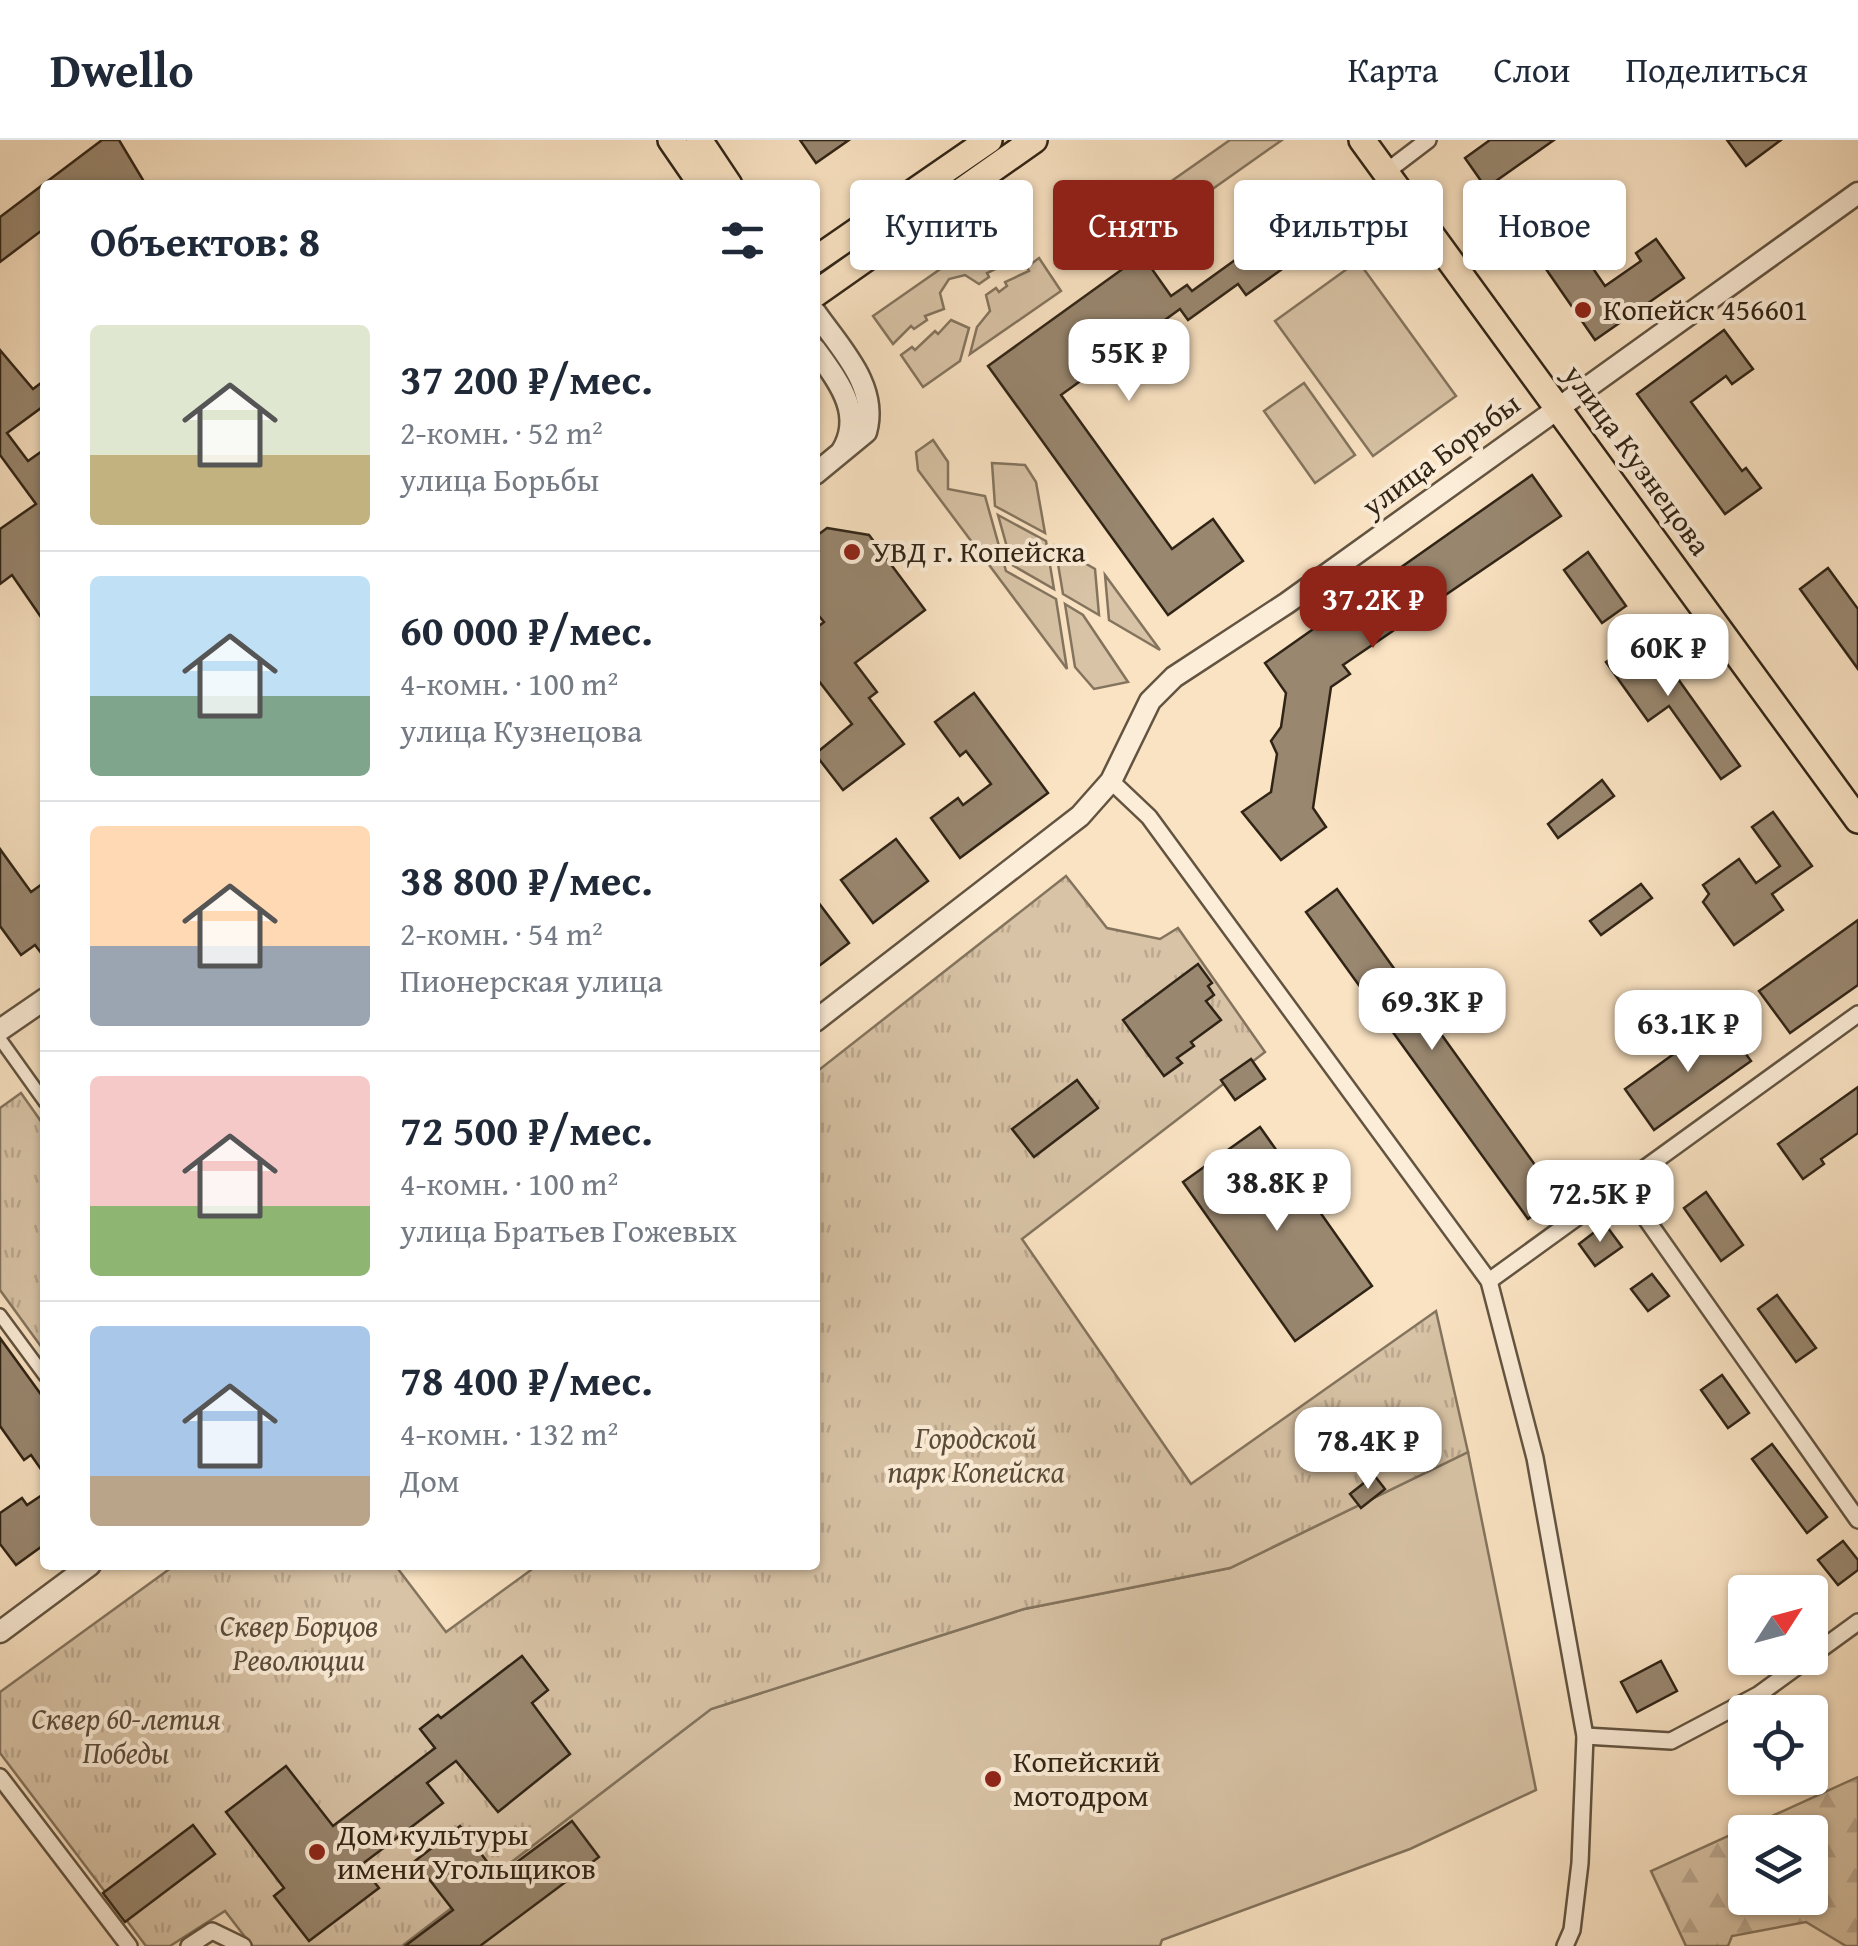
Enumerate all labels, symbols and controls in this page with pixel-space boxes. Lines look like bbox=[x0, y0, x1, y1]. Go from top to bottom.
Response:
text: Dwello bbox=[50, 34, 194, 105]
text: Карта bbox=[1348, 44, 1438, 95]
text: Слои bbox=[1493, 44, 1570, 95]
text: Поделиться bbox=[1625, 44, 1808, 95]
chip: Купить bbox=[850, 180, 1033, 270]
chip: Снять bbox=[1053, 180, 1214, 270]
chip: Фильтры bbox=[1234, 180, 1443, 270]
chip: Новое bbox=[1463, 180, 1626, 270]
text: Объектов: 8 bbox=[90, 210, 320, 271]
icon: filters bbox=[715, 213, 770, 268]
place label: Копейск 456601 bbox=[1603, 287, 1808, 331]
marker: Копейск 456601 bbox=[1572, 299, 1594, 321]
pin: 55K ₽ bbox=[1059, 319, 1199, 404]
text: 55K ₽ bbox=[1091, 328, 1168, 375]
text: 37 200 ₽/мес. bbox=[400, 348, 653, 409]
street label: улица Кузнецова bbox=[1553, 354, 1723, 565]
icon: home bbox=[170, 365, 290, 485]
street label: улица Борьбы bbox=[1351, 382, 1529, 527]
text: 2-комн. · 52 m² bbox=[400, 409, 603, 456]
text: улица Борьбы bbox=[400, 456, 599, 503]
place label: УВД г. Копейска bbox=[872, 529, 1086, 573]
marker: УВД г. Копейска bbox=[841, 541, 863, 563]
pin: 37.2K ₽ bbox=[1281, 566, 1465, 651]
text: 37.2K ₽ bbox=[1322, 575, 1424, 622]
text: 60 000 ₽/мес. bbox=[400, 599, 653, 660]
pin: 60K ₽ bbox=[1598, 614, 1738, 699]
icon: home bbox=[170, 616, 290, 736]
text: 60K ₽ bbox=[1630, 623, 1707, 670]
text: 4-комн. · 100 m² bbox=[400, 660, 618, 707]
text: улица Кузнецова bbox=[400, 707, 642, 754]
text: 38 800 ₽/мес. bbox=[400, 849, 653, 910]
icon: home bbox=[170, 866, 290, 986]
text: 2-комн. · 54 m² bbox=[400, 910, 603, 957]
text: Пионерская улица bbox=[400, 957, 663, 1004]
pin: 69.3K ₽ bbox=[1340, 968, 1524, 1053]
text: 69.3K ₽ bbox=[1381, 977, 1483, 1024]
pin: 63.1K ₽ bbox=[1596, 990, 1780, 1075]
text: 63.1K ₽ bbox=[1637, 999, 1739, 1046]
text: 72 500 ₽/мес. bbox=[400, 1099, 653, 1160]
icon: home bbox=[170, 1116, 290, 1236]
pin: 38.8K ₽ bbox=[1185, 1149, 1369, 1234]
text: 38.8K ₽ bbox=[1226, 1158, 1328, 1205]
text: 4-комн. · 100 m² bbox=[400, 1160, 618, 1207]
pin: 72.5K ₽ bbox=[1508, 1160, 1692, 1245]
text: 72.5K ₽ bbox=[1549, 1169, 1651, 1216]
text: улица Братьев Гожевых bbox=[400, 1207, 737, 1254]
text: 78 400 ₽/мес. bbox=[400, 1349, 653, 1410]
icon: home bbox=[170, 1366, 290, 1486]
pin: 78.4K ₽ bbox=[1276, 1407, 1460, 1492]
text: 4-комн. · 132 m² bbox=[400, 1410, 618, 1457]
park label: Городской парк Копейска bbox=[888, 1415, 1065, 1493]
text: 78.4K ₽ bbox=[1317, 1416, 1419, 1463]
text: Дом bbox=[400, 1457, 460, 1504]
north arrow bbox=[1728, 1575, 1828, 1675]
map controls bbox=[1728, 1575, 1828, 1915]
park label: Сквер Борцов Революции bbox=[220, 1603, 378, 1681]
button: locate bbox=[1728, 1695, 1828, 1795]
park label: Сквер 60-летия Победы bbox=[31, 1696, 221, 1774]
place label: Копейский мотодром bbox=[1013, 1739, 1160, 1817]
marker: Копейский мотодром bbox=[982, 1768, 1004, 1790]
place label: Дом культуры имени Угольщиков bbox=[336, 1812, 596, 1890]
button: layers bbox=[1728, 1815, 1828, 1915]
marker: Дом культуры имени Угольщиков bbox=[306, 1841, 328, 1863]

